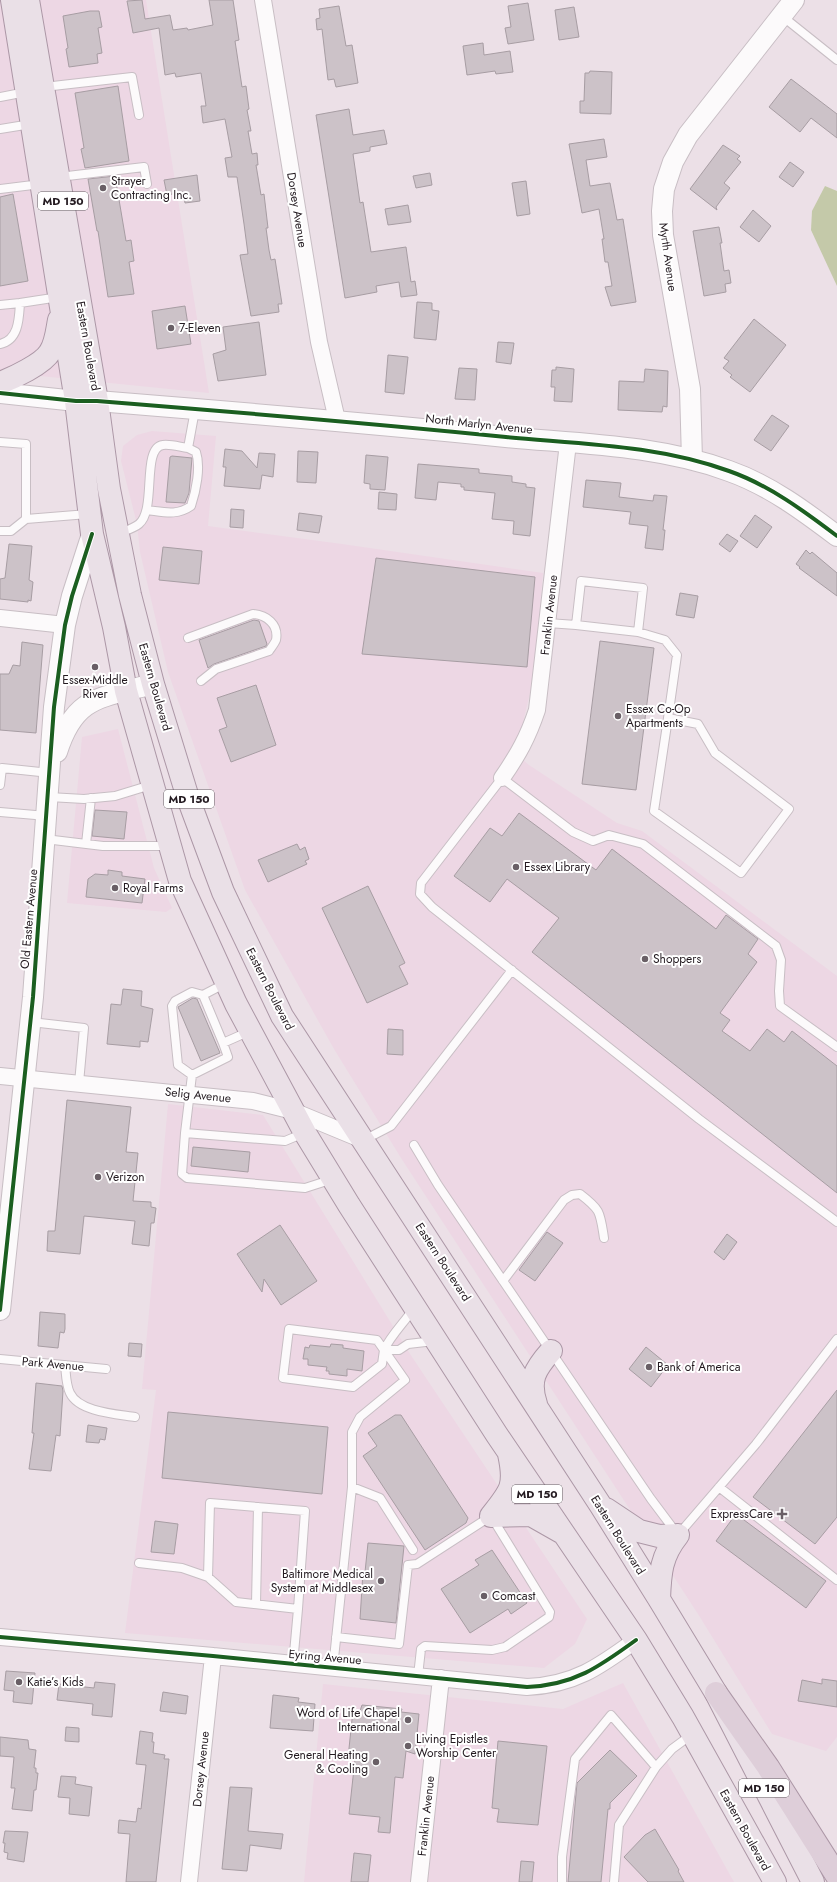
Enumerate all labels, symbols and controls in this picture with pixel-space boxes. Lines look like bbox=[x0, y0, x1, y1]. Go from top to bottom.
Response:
street label: Dorsey Avenue bbox=[282, 171, 312, 249]
place label: Strayer Contracting Inc. bbox=[111, 172, 192, 204]
marker: Strayer Contracting Inc. bbox=[98, 183, 108, 193]
road number: MD 150 bbox=[38, 192, 88, 210]
street label: Myrth Avenue bbox=[654, 221, 682, 293]
street label: Eastern Boulevard bbox=[71, 300, 105, 392]
place label: 7-Eleven bbox=[179, 319, 221, 337]
marker: 7-Eleven bbox=[166, 323, 176, 333]
street label: North Marlyn Avenue bbox=[425, 409, 533, 439]
street label: Franklin Avenue bbox=[536, 574, 562, 656]
street label: Eastern Boulevard bbox=[134, 641, 176, 733]
marker: Essex-Middle River bbox=[90, 662, 100, 672]
place label: Essex-Middle River bbox=[62, 671, 128, 703]
place label: Essex Co-Op Apartments bbox=[626, 700, 691, 732]
marker: Essex Co-Op Apartments bbox=[613, 711, 623, 721]
road number: MD 150 bbox=[164, 790, 214, 808]
place label: Essex Library bbox=[524, 858, 591, 876]
marker: Essex Library bbox=[511, 862, 521, 872]
street label: Old Eastern Avenue bbox=[16, 868, 42, 970]
place label: Royal Farms bbox=[123, 879, 183, 897]
marker: Royal Farms bbox=[110, 883, 120, 893]
street label: Eastern Boulevard bbox=[241, 945, 299, 1033]
place label: Shoppers bbox=[653, 950, 701, 968]
marker: Shoppers bbox=[640, 954, 650, 964]
street label: Selig Avenue bbox=[164, 1083, 232, 1107]
place label: Verizon bbox=[106, 1168, 145, 1186]
marker: Verizon bbox=[93, 1172, 103, 1182]
street label: Eastern Boulevard bbox=[411, 1219, 475, 1305]
street label: Park Avenue bbox=[21, 1352, 85, 1376]
place label: Bank of America bbox=[657, 1358, 741, 1376]
marker: Bank of America bbox=[644, 1362, 654, 1372]
road number: MD 150 bbox=[512, 1485, 562, 1503]
street label: Eastern Boulevard bbox=[586, 1492, 650, 1578]
place label: ExpressCare bbox=[711, 1505, 773, 1523]
marker: ExpressCare bbox=[776, 1508, 788, 1520]
place label: Baltimore Medical System at Middlesex bbox=[271, 1565, 374, 1597]
marker: Baltimore Medical System at Middlesex bbox=[376, 1576, 386, 1586]
place label: Comcast bbox=[492, 1587, 535, 1605]
marker: Comcast bbox=[479, 1591, 489, 1601]
street label: Eyring Avenue bbox=[288, 1645, 362, 1669]
place label: Katie’s Kids bbox=[27, 1673, 84, 1691]
marker: Katie’s Kids bbox=[14, 1677, 24, 1687]
place label: Word of Life Chapel International bbox=[297, 1704, 400, 1736]
marker: Word of Life Chapel International bbox=[403, 1715, 413, 1725]
street label: Dorsey Avenue bbox=[188, 1730, 214, 1808]
place label: Living Epistles Worship Center bbox=[416, 1730, 497, 1762]
marker: Living Epistles Worship Center bbox=[403, 1741, 413, 1751]
place label: General Heating & Cooling bbox=[284, 1746, 368, 1778]
marker: General Heating & Cooling bbox=[371, 1757, 381, 1767]
street label: Franklin Avenue bbox=[413, 1775, 439, 1857]
road number: MD 150 bbox=[739, 1779, 789, 1797]
street label: Eastern Boulevard bbox=[715, 1786, 775, 1874]

